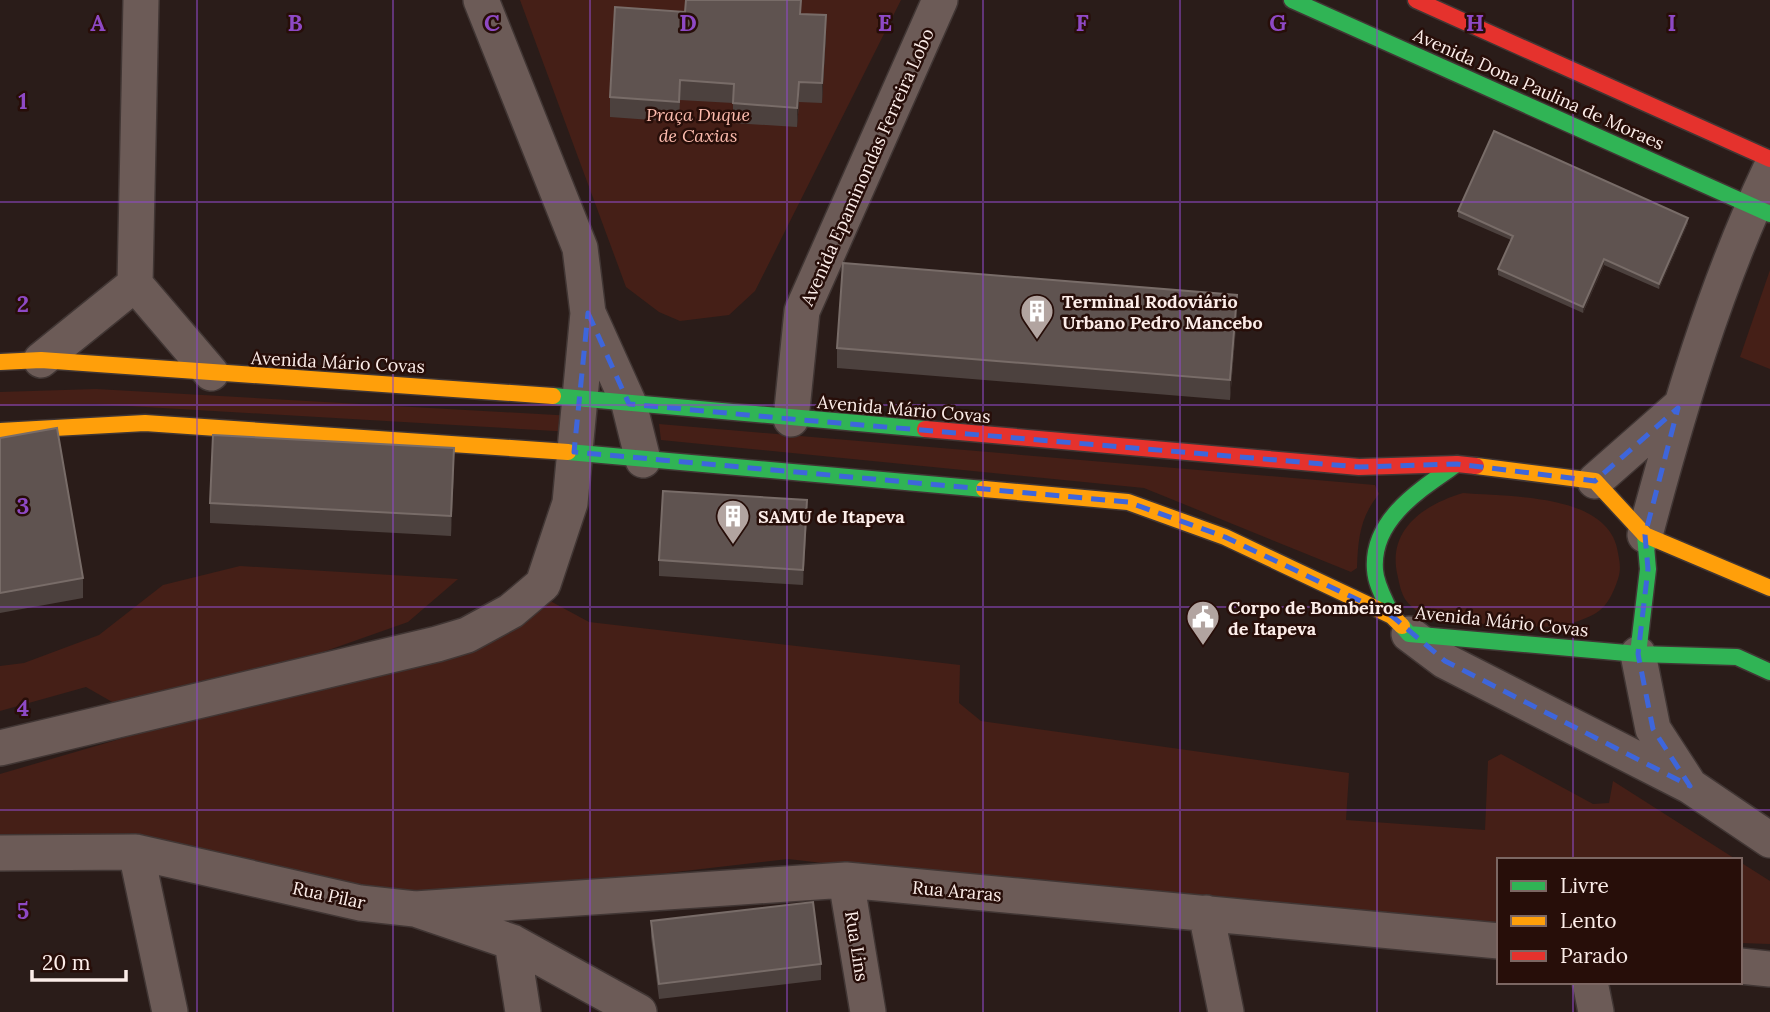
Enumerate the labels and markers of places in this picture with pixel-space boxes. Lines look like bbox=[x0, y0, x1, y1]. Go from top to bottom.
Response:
place label: Terminal Rodoviário Urbano Pedro Mancebo bbox=[1062, 290, 1263, 334]
building icon: Terminal Rodoviário Urbano Pedro Mancebo bbox=[1018, 292, 1056, 341]
building icon: SAMU de Itapeva bbox=[714, 497, 752, 546]
place label: SAMU de Itapeva bbox=[758, 505, 905, 528]
place label: Corpo de Bombeiros de Itapeva bbox=[1228, 596, 1402, 640]
public building icon: Corpo de Bombeiros de Itapeva bbox=[1184, 598, 1222, 647]

